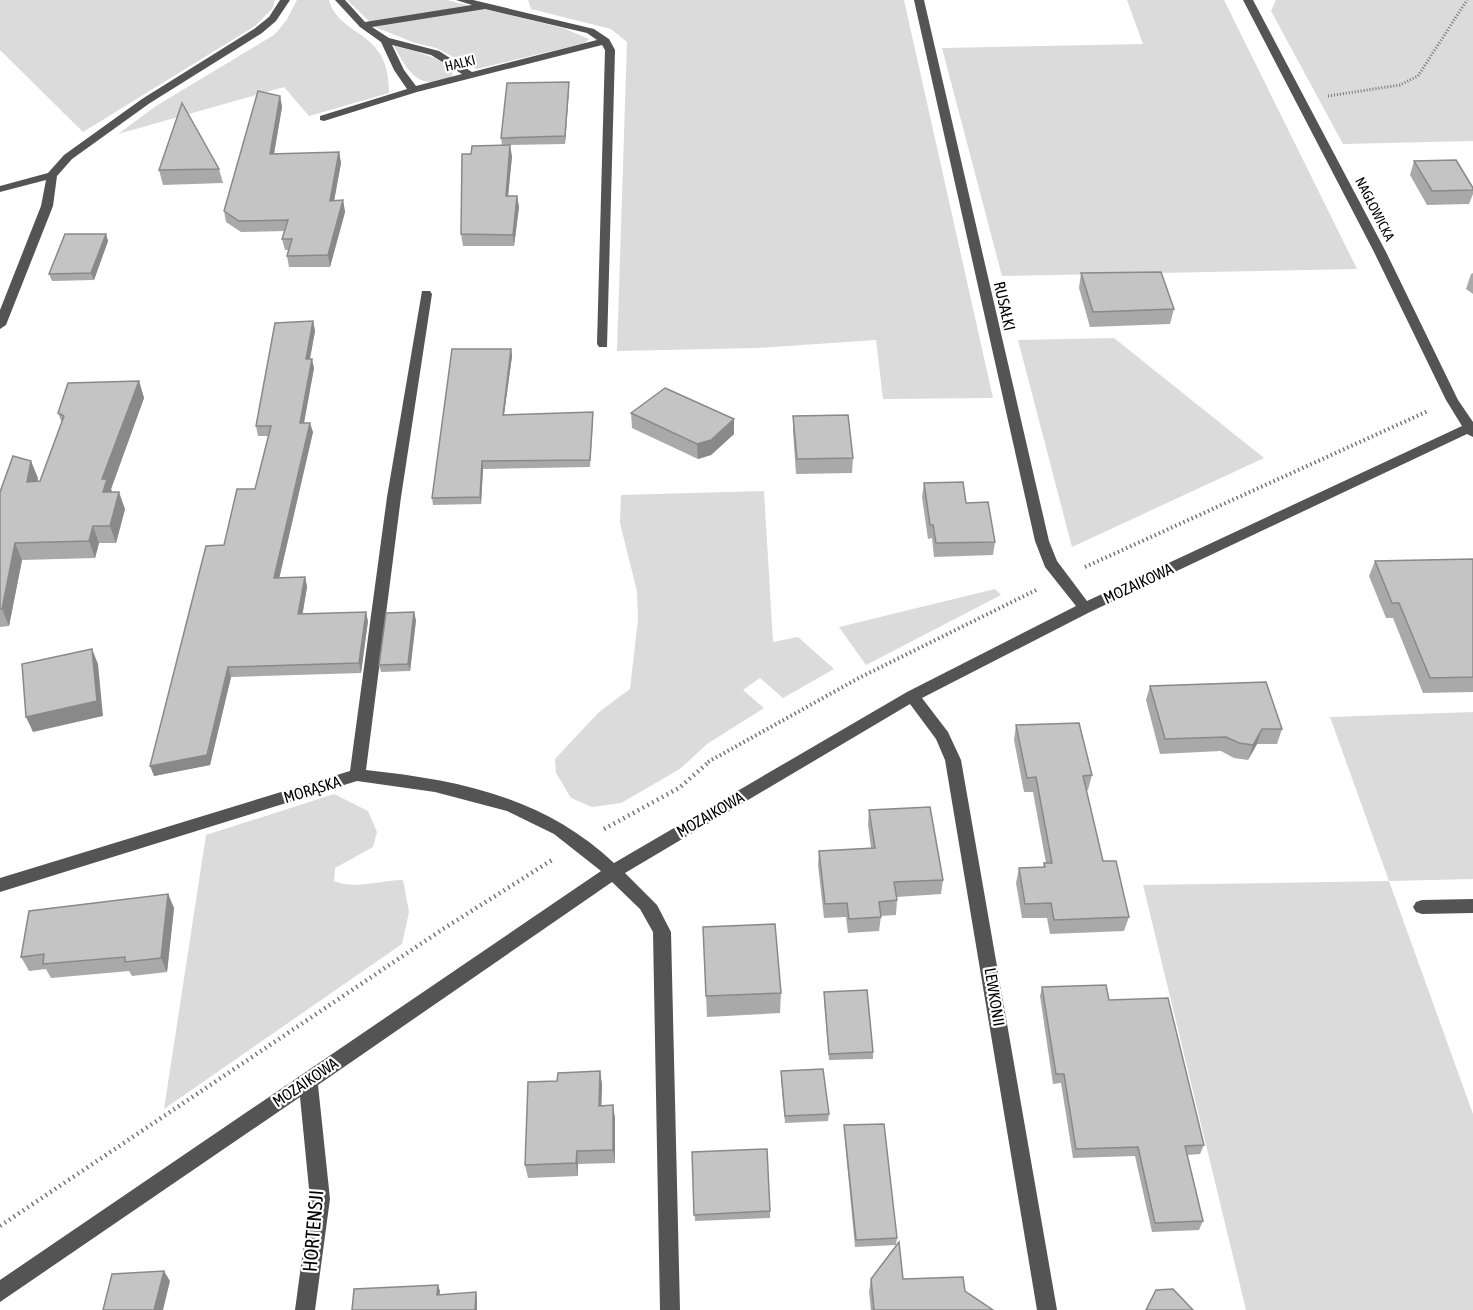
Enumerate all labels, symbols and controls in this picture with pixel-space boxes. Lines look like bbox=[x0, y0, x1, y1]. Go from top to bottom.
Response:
street label: HALKI bbox=[443, 52, 477, 74]
street label: NAGŁOWICKA bbox=[1352, 174, 1398, 244]
street label: RUSAŁKI bbox=[991, 280, 1019, 332]
street label: MOZAIKOWA bbox=[1100, 559, 1176, 607]
street label: MORĄSKA bbox=[281, 772, 343, 807]
street label: MOZAIKOWA bbox=[673, 787, 747, 840]
street label: LEWKONII bbox=[982, 966, 1008, 1028]
street label: MOZAIKOWA bbox=[269, 1054, 341, 1110]
street label: HORTENSJI bbox=[297, 1189, 328, 1273]

